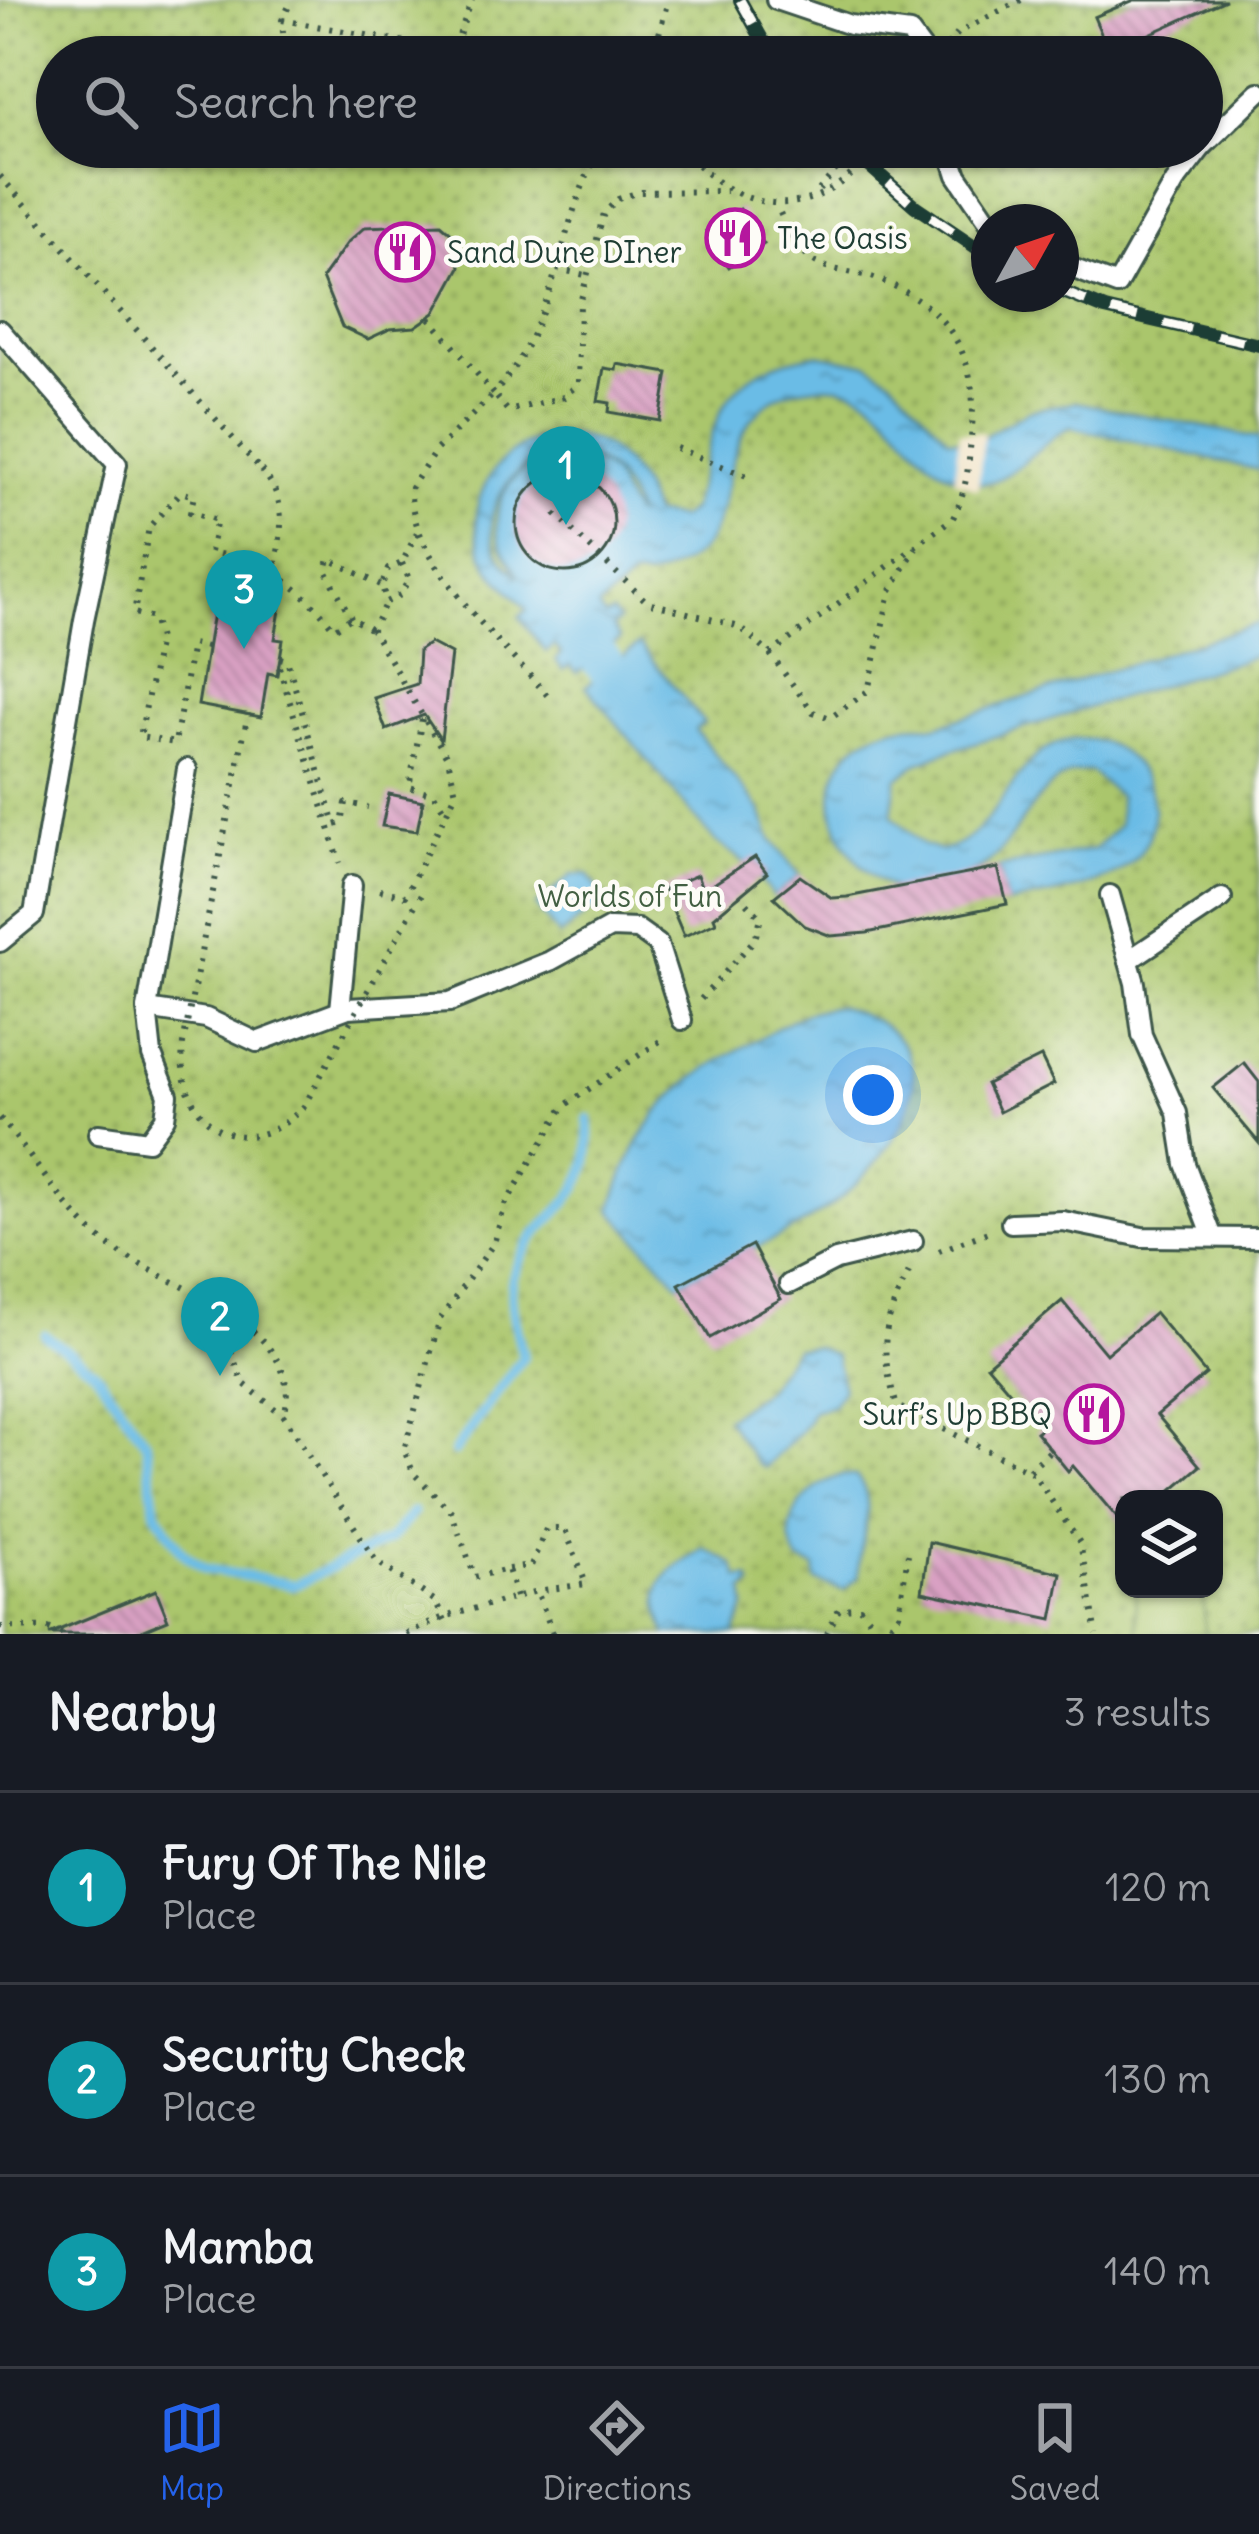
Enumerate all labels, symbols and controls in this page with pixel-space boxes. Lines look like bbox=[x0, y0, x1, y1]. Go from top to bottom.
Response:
search box bbox=[36, 36, 1223, 168]
icon: search bbox=[78, 69, 144, 135]
text: Search here bbox=[174, 74, 418, 130]
north arrow bbox=[971, 204, 1079, 312]
restaurant icon: The Oasis bbox=[704, 207, 766, 269]
place label: The Oasis bbox=[777, 219, 908, 257]
restaurant icon: Sand Dune DIner bbox=[374, 221, 436, 283]
place label: Sand Dune DIner bbox=[447, 233, 682, 271]
pin: 1 bbox=[527, 426, 605, 525]
pin: 3 bbox=[205, 550, 283, 649]
park label: Worlds of Fun bbox=[538, 877, 722, 915]
your location bbox=[843, 1065, 903, 1125]
pin: 2 bbox=[181, 1277, 259, 1376]
restaurant icon: Surf’s Up BBQ bbox=[1063, 1383, 1125, 1445]
place label: Surf’s Up BBQ bbox=[862, 1395, 1052, 1433]
map controls bbox=[1115, 1490, 1223, 1598]
button: layers bbox=[1115, 1490, 1223, 1598]
text: Nearby bbox=[48, 1680, 217, 1744]
text: 3 results bbox=[1064, 1688, 1211, 1737]
text: Fury Of The Nile bbox=[162, 1835, 487, 1891]
text: 1 bbox=[79, 1863, 95, 1912]
text: 120 m bbox=[1105, 1863, 1211, 1912]
text: Place bbox=[162, 1891, 256, 1940]
text: Security Check bbox=[162, 2027, 466, 2083]
text: 2 bbox=[76, 2055, 98, 2104]
text: 130 m bbox=[1104, 2055, 1211, 2104]
text: Place bbox=[162, 2083, 256, 2132]
text: Mamba bbox=[162, 2219, 314, 2275]
text: 3 bbox=[76, 2247, 98, 2296]
text: 140 m bbox=[1104, 2247, 1211, 2296]
text: Place bbox=[162, 2275, 256, 2324]
tab: Map bbox=[159, 2395, 225, 2509]
tab: Directions bbox=[543, 2395, 692, 2509]
tab: Saved bbox=[1010, 2395, 1100, 2509]

